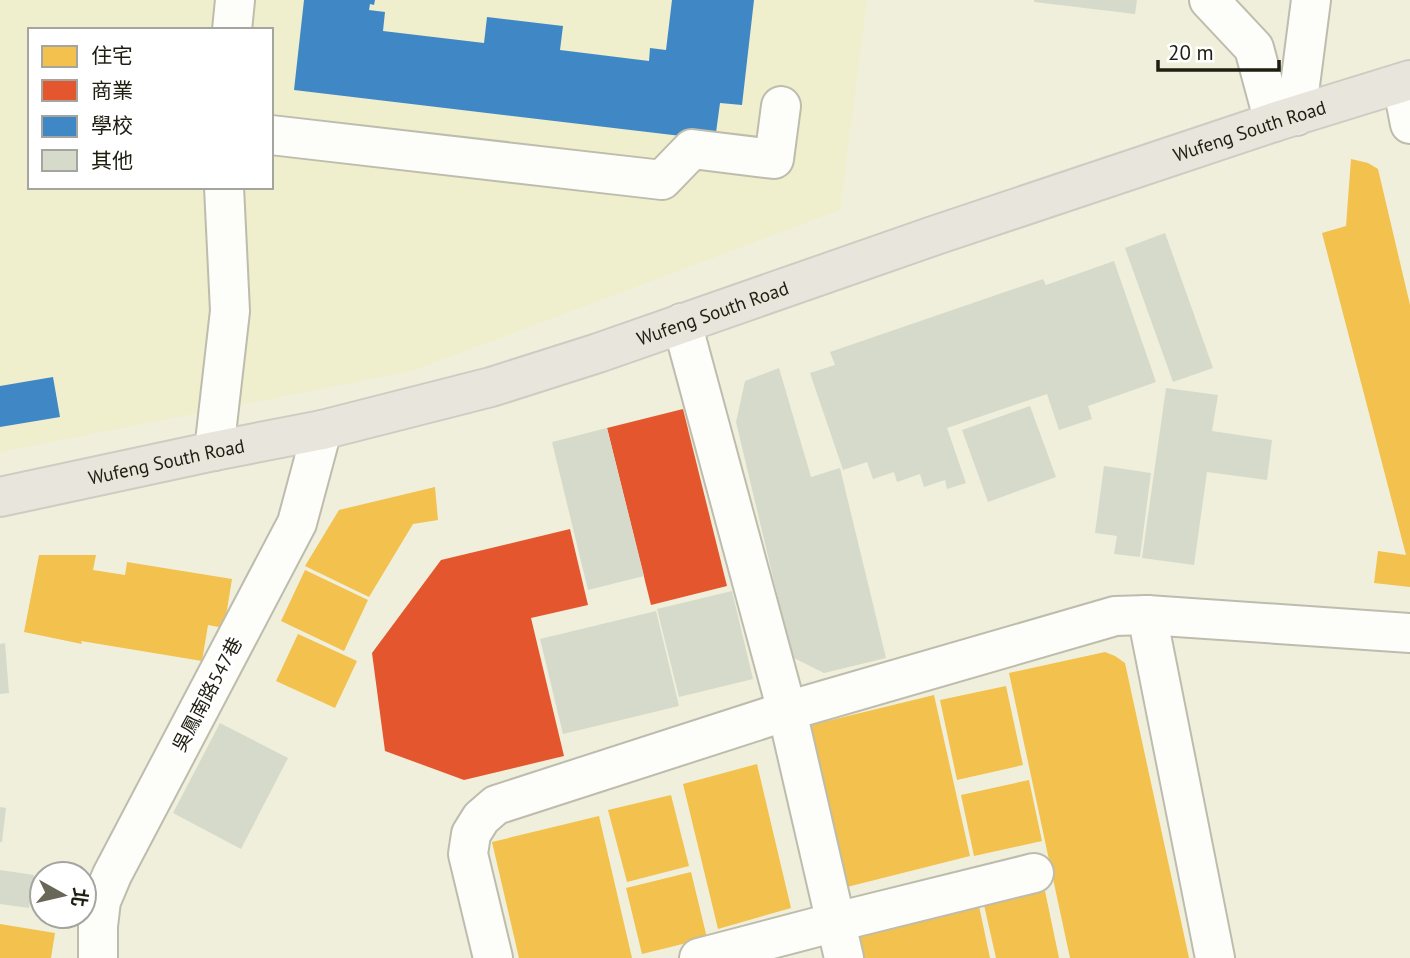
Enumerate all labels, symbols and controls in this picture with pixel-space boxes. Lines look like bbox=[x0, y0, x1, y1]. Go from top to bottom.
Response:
legend bbox=[28, 28, 273, 189]
scale bar bbox=[1158, 28, 1279, 72]
text: 20 m bbox=[1168, 39, 1214, 66]
text: 住宅 bbox=[91, 42, 133, 69]
text: 商業 bbox=[91, 77, 133, 104]
street label: Wufeng South Road bbox=[1170, 95, 1329, 167]
text: 學校 bbox=[91, 112, 133, 139]
text: 其他 bbox=[91, 147, 133, 174]
street label: Wufeng South Road bbox=[634, 275, 792, 351]
street label: Wufeng South Road bbox=[86, 433, 246, 490]
street label: 吳鳳南路547巷 bbox=[167, 633, 247, 755]
north arrow bbox=[28, 860, 98, 930]
text: 北 bbox=[67, 886, 93, 908]

